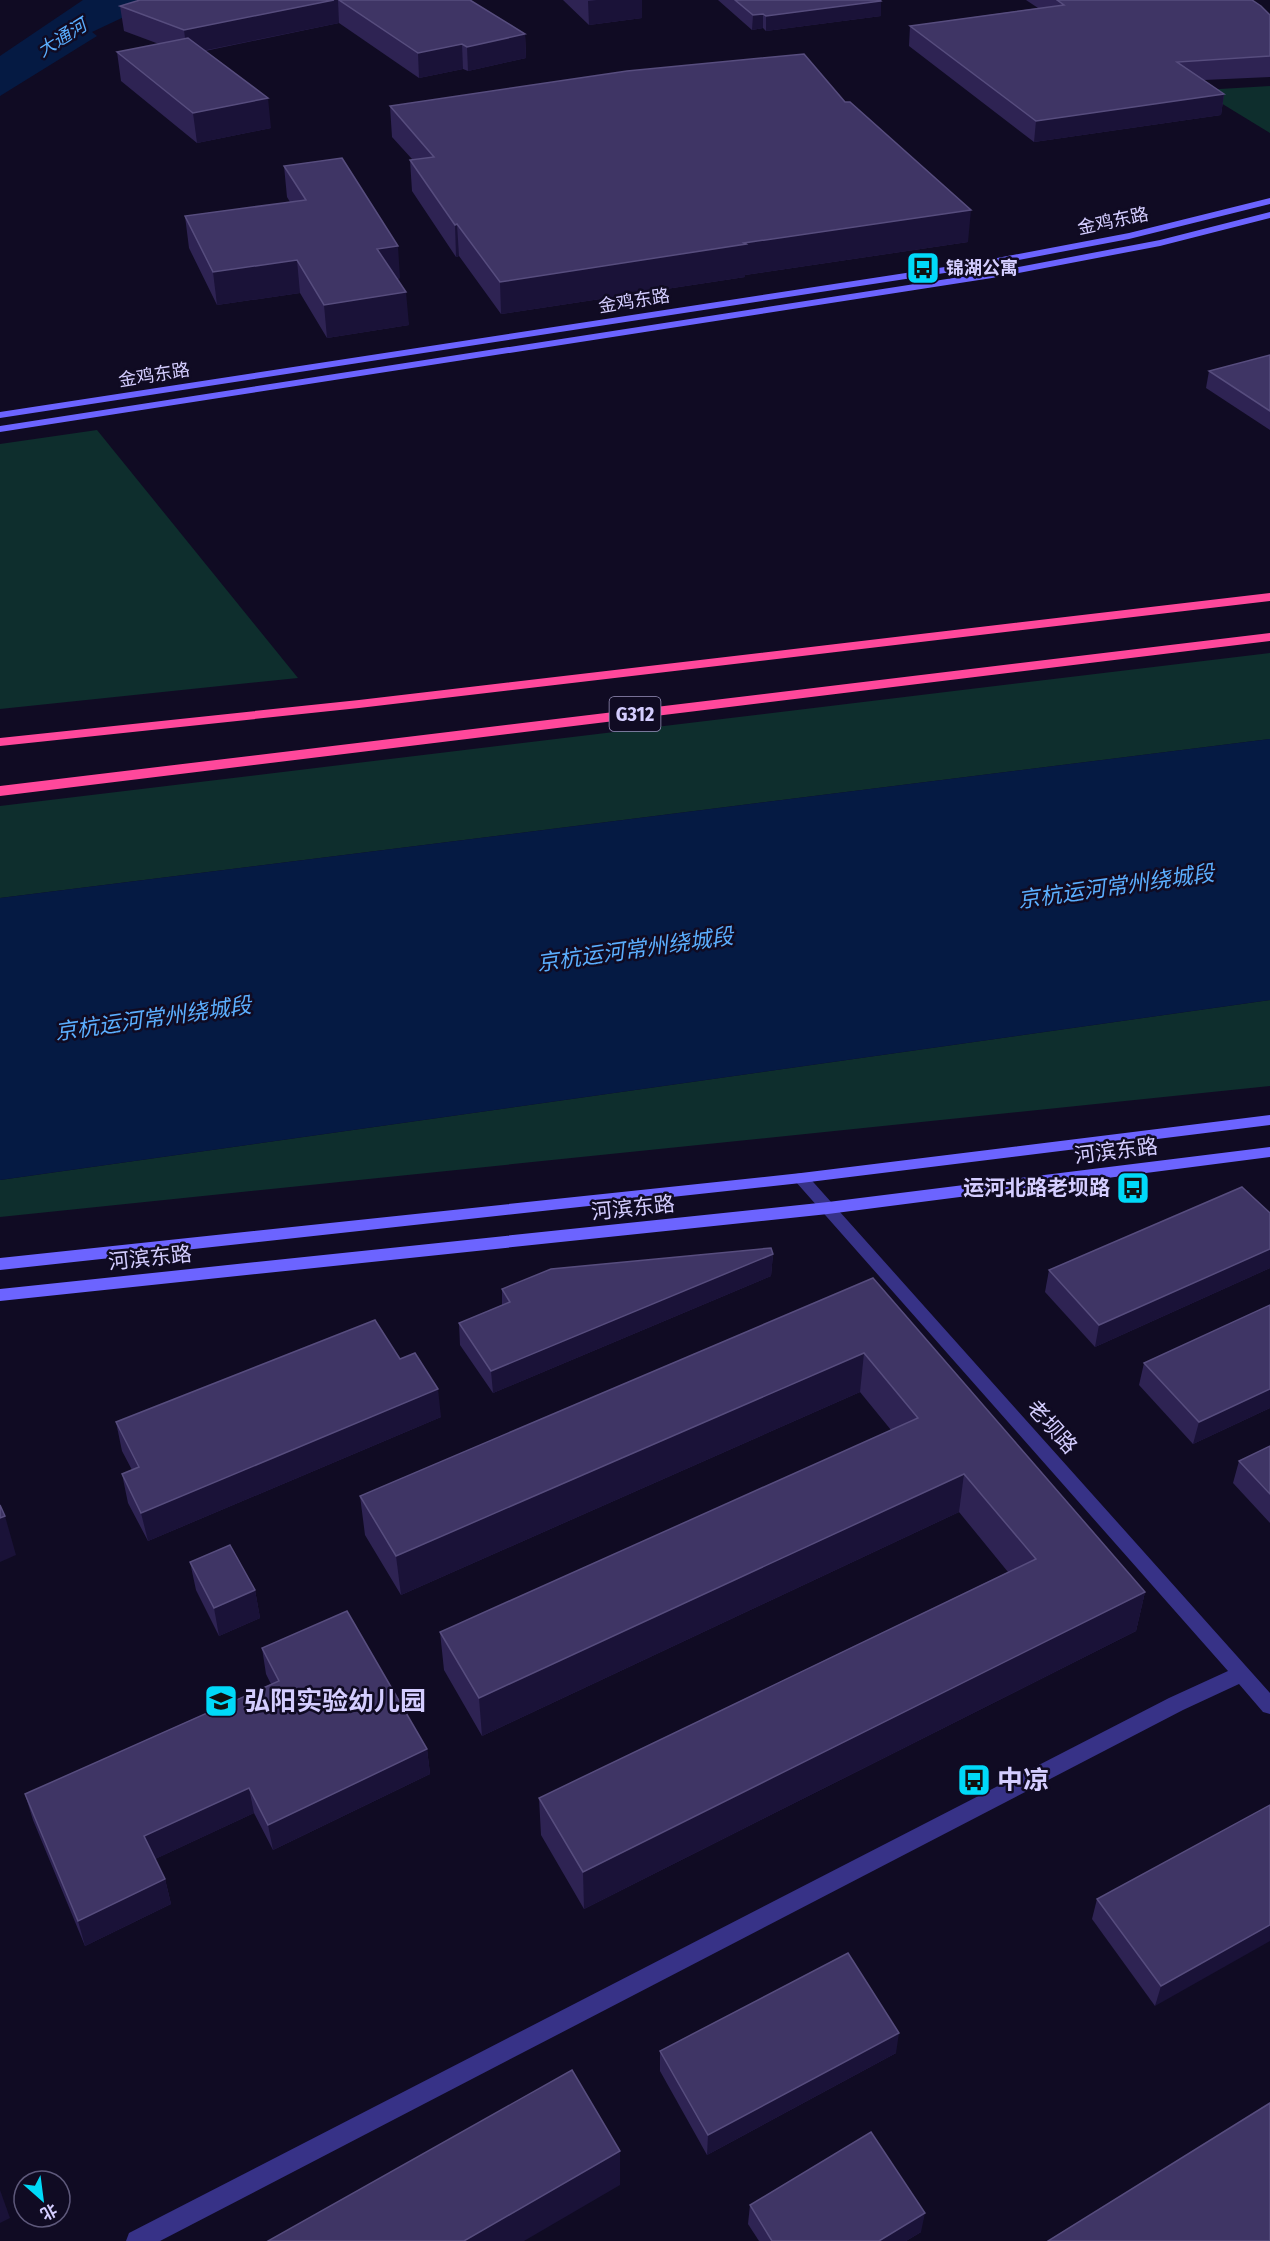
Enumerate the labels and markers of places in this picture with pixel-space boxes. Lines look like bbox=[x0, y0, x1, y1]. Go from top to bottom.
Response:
bus stop icon: 锦湖公寓 bbox=[905, 250, 941, 286]
place label: 锦湖公寓 bbox=[946, 257, 1018, 279]
bus stop icon: 运河北路老坝路 bbox=[1115, 1170, 1151, 1206]
place label: 运河北路老坝路 bbox=[963, 1175, 1110, 1201]
school or university icon: 弘阳实验幼儿园 bbox=[203, 1683, 239, 1719]
place label: 弘阳实验幼儿园 bbox=[244, 1686, 426, 1717]
bus stop icon: 中凉 bbox=[956, 1762, 992, 1798]
place label: 中凉 bbox=[997, 1765, 1049, 1796]

